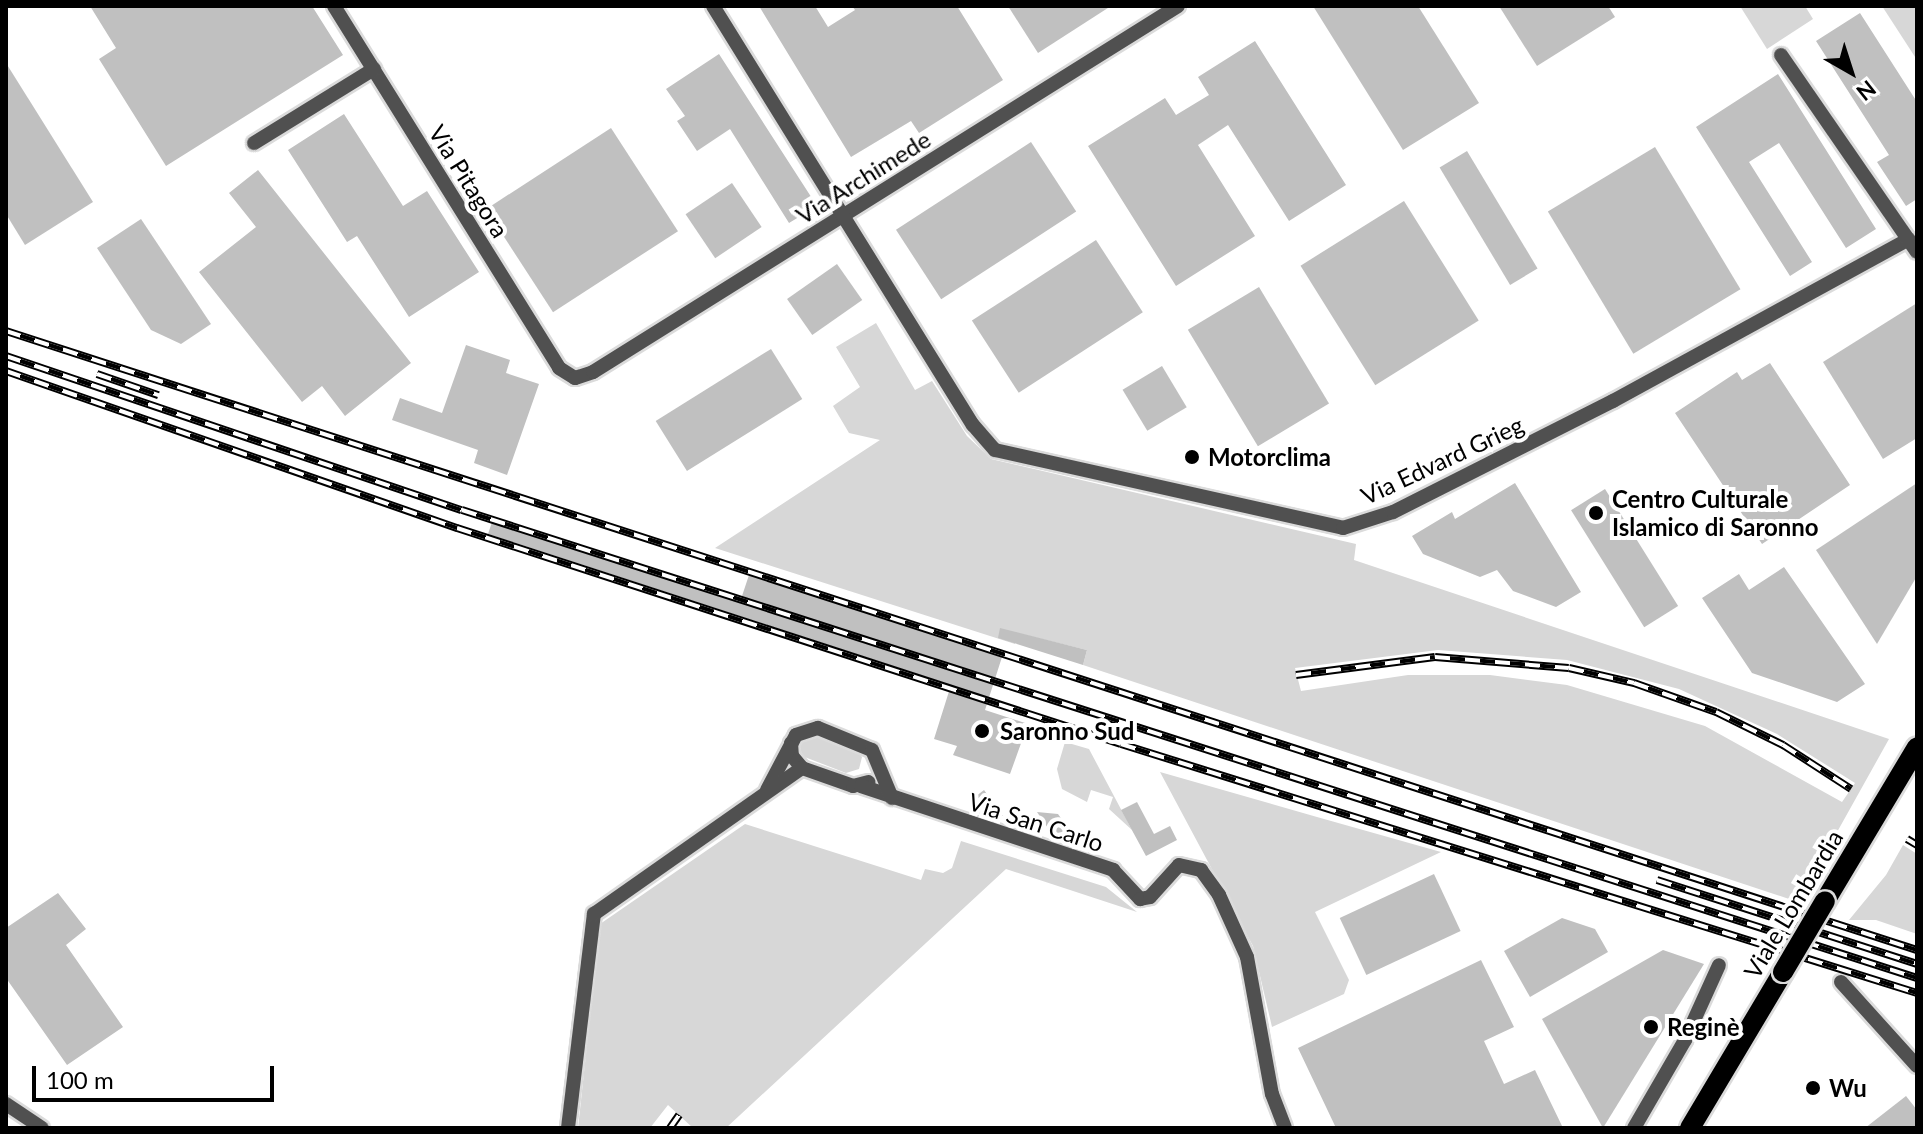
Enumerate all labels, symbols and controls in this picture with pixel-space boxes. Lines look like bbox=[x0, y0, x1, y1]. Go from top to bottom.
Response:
north arrow bbox=[1811, 32, 1891, 112]
text: N bbox=[1851, 75, 1882, 107]
street label: Via Pitagora bbox=[423, 119, 515, 243]
street label: Via Archimede bbox=[790, 124, 936, 230]
street label: Via Edvard Grieg bbox=[1356, 410, 1528, 510]
place label: Motorclima bbox=[1208, 443, 1331, 471]
marker: Motorclima bbox=[1183, 448, 1201, 466]
place label: Centro Culturale Islamico di Saronno bbox=[1612, 485, 1819, 541]
marker: Centro Culturale Islamico di Saronno bbox=[1587, 504, 1605, 522]
place label: Saronno Sud bbox=[1000, 717, 1134, 745]
marker: Saronno Sud bbox=[971, 720, 993, 742]
street label: Via San Carlo bbox=[965, 787, 1107, 857]
street label: Viale Lombardia bbox=[1737, 825, 1849, 983]
place label: Reginè bbox=[1667, 1013, 1740, 1041]
marker: Reginè bbox=[1642, 1018, 1660, 1036]
scale bar bbox=[36, 1050, 278, 1100]
text: 100 m bbox=[46, 1065, 114, 1094]
place label: Wu bbox=[1829, 1074, 1867, 1102]
marker: Wu bbox=[1804, 1079, 1822, 1097]

